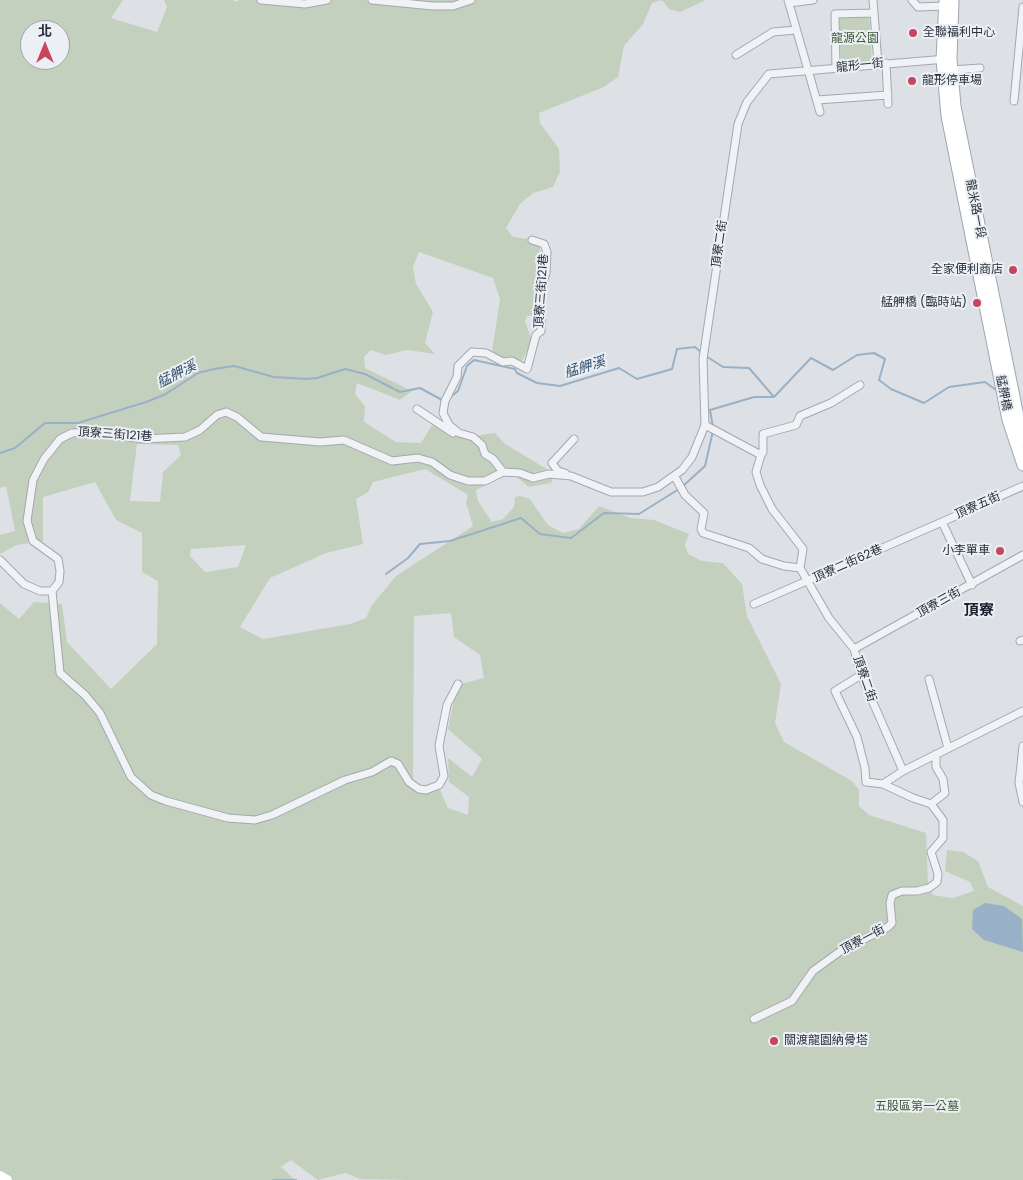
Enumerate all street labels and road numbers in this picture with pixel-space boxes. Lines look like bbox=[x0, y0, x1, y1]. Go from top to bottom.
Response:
street label: 龍形一街 bbox=[835, 56, 885, 76]
street label: 龍米路一段 bbox=[962, 178, 988, 240]
street label: 頂寮二街 bbox=[710, 219, 730, 269]
street label: 頂寮三街121巷 bbox=[532, 253, 552, 329]
street label: 艋舺橋 bbox=[992, 374, 1014, 412]
street label: 頂寮三街121巷 bbox=[77, 425, 153, 445]
street label: 頂寮五街 bbox=[953, 490, 1003, 522]
street label: 頂寮二街62巷 bbox=[811, 542, 885, 586]
street label: 頂寮三街 bbox=[915, 585, 963, 621]
street label: 頂寮二街 bbox=[849, 654, 879, 704]
street label: 頂寮一街 bbox=[838, 922, 888, 958]

